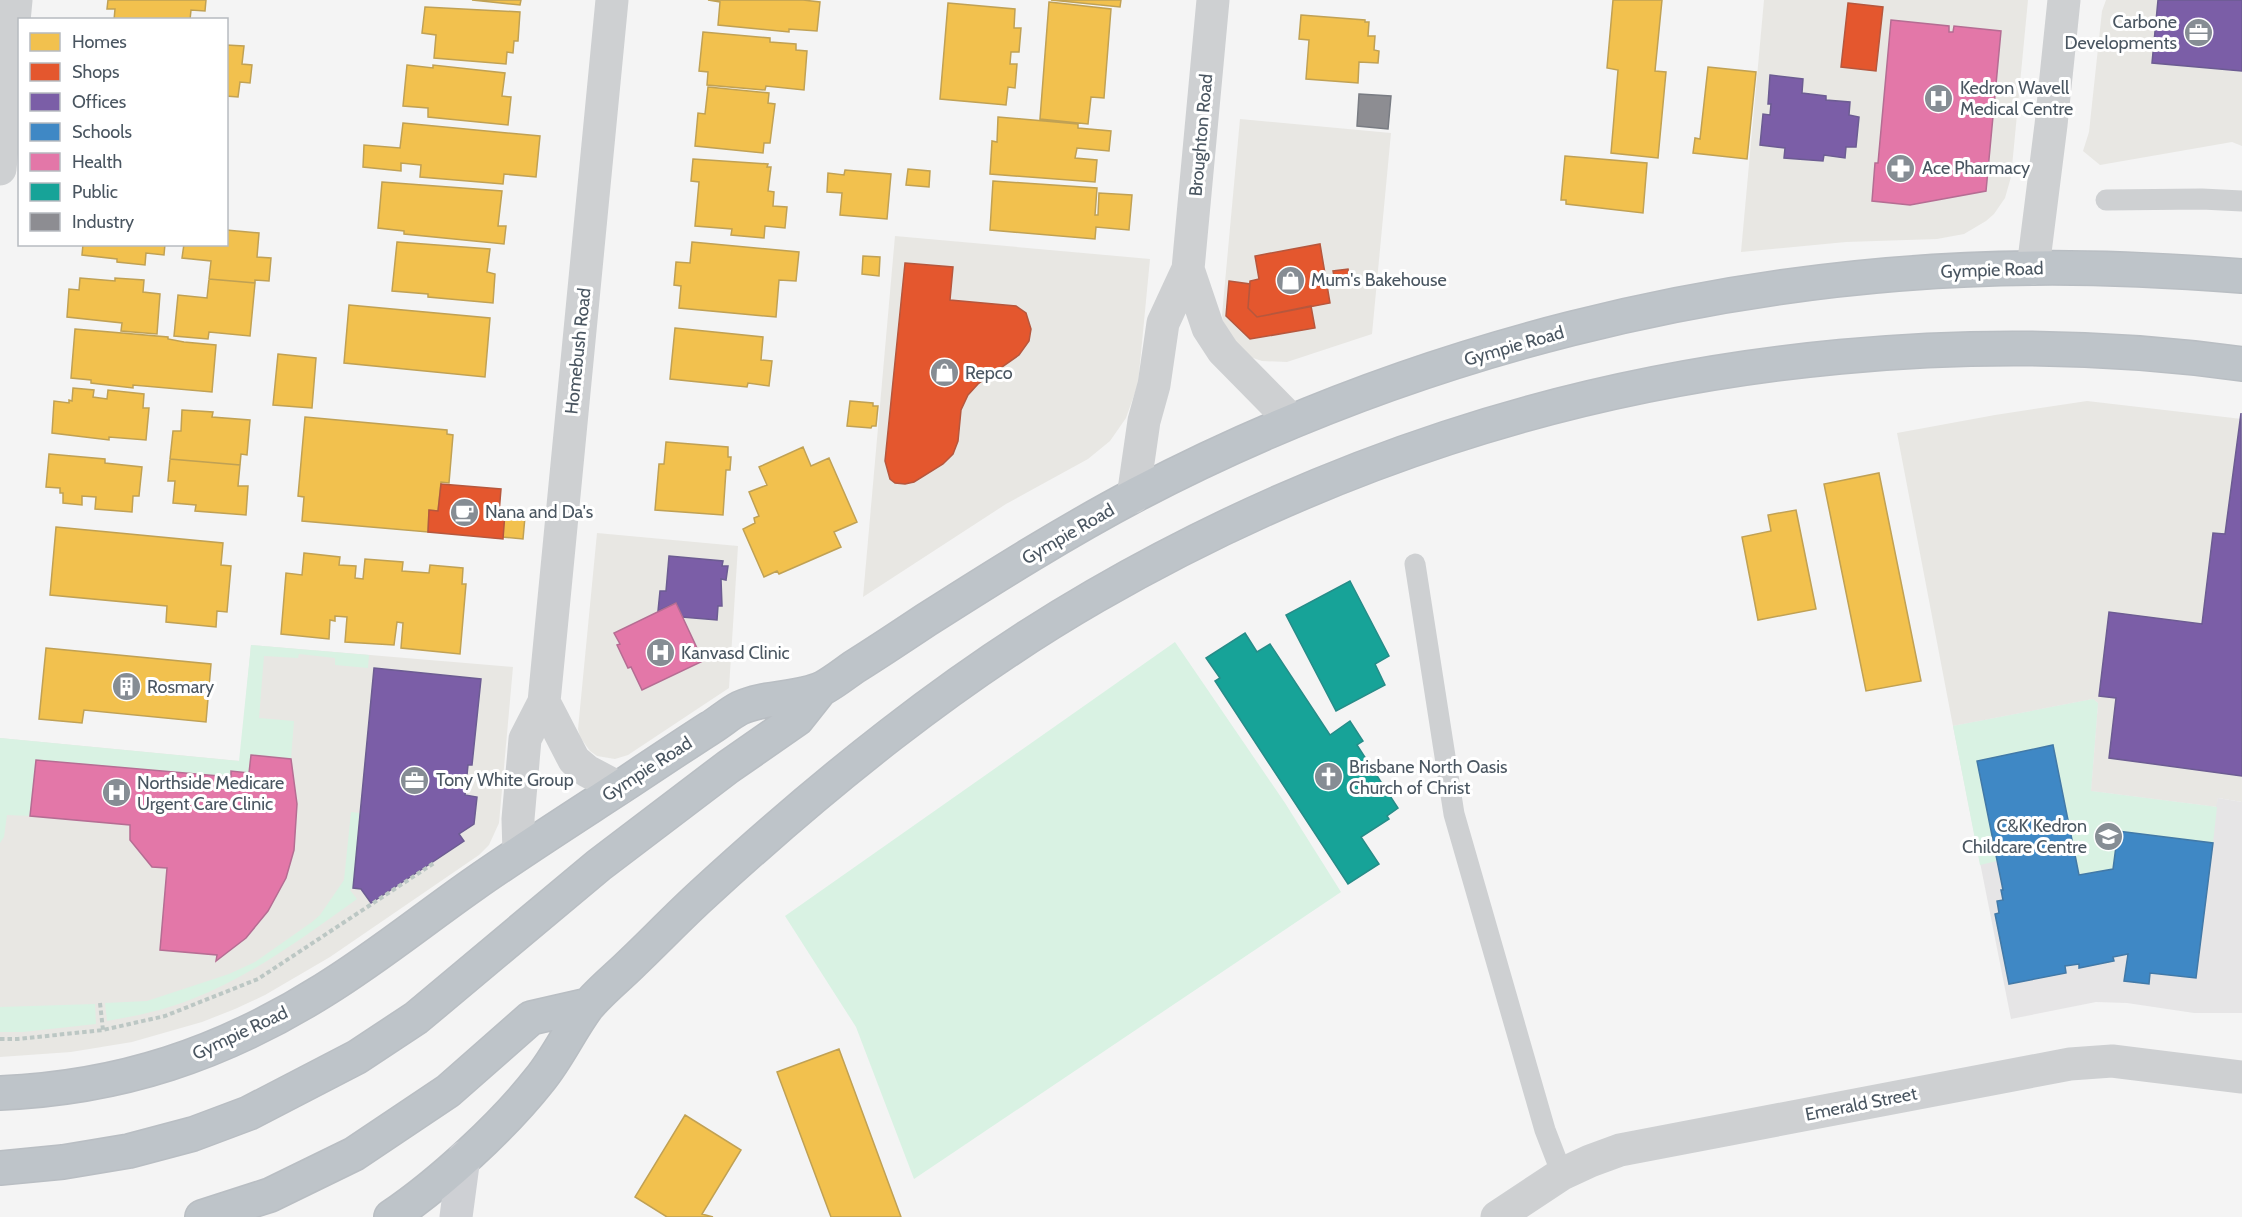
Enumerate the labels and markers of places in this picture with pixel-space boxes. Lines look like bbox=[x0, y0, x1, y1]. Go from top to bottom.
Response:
place label: Carbone Developments bbox=[2064, 11, 2177, 54]
office icon: Carbone Developments bbox=[2182, 16, 2214, 48]
place label: Kedron Wavell Medical Centre bbox=[1960, 77, 2073, 120]
hospital icon: Kedron Wavell Medical Centre bbox=[1923, 82, 1955, 114]
pharmacy icon: Ace Pharmacy bbox=[1885, 152, 1917, 184]
place label: Ace Pharmacy bbox=[1922, 157, 2030, 179]
shop icon: Mum's Bakehouse bbox=[1274, 264, 1306, 296]
place label: Mum's Bakehouse bbox=[1311, 269, 1447, 291]
shop icon: Repco bbox=[928, 357, 960, 389]
place label: Repco bbox=[965, 362, 1013, 384]
cafe icon: Nana and Da's bbox=[448, 496, 480, 528]
place label: Nana and Da's bbox=[485, 501, 593, 523]
hospital icon: Kanvasd Clinic bbox=[644, 637, 676, 669]
place label: Kanvasd Clinic bbox=[681, 642, 790, 664]
building icon: Rosmary bbox=[110, 671, 142, 703]
place label: Rosmary bbox=[147, 676, 214, 698]
place label: Brisbane North Oasis Church of Christ bbox=[1349, 756, 1508, 799]
church icon: Brisbane North Oasis Church of Christ bbox=[1312, 761, 1344, 793]
office icon: Tony White Group bbox=[399, 764, 431, 796]
place label: Tony White Group bbox=[436, 769, 574, 791]
place label: Northside Medicare Urgent Care Clinic bbox=[137, 772, 284, 815]
hospital icon: Northside Medicare Urgent Care Clinic bbox=[100, 777, 132, 809]
place label: C&K Kedron Childcare Centre bbox=[1962, 815, 2087, 858]
school or university icon: C&K Kedron Childcare Centre bbox=[2092, 820, 2124, 852]

